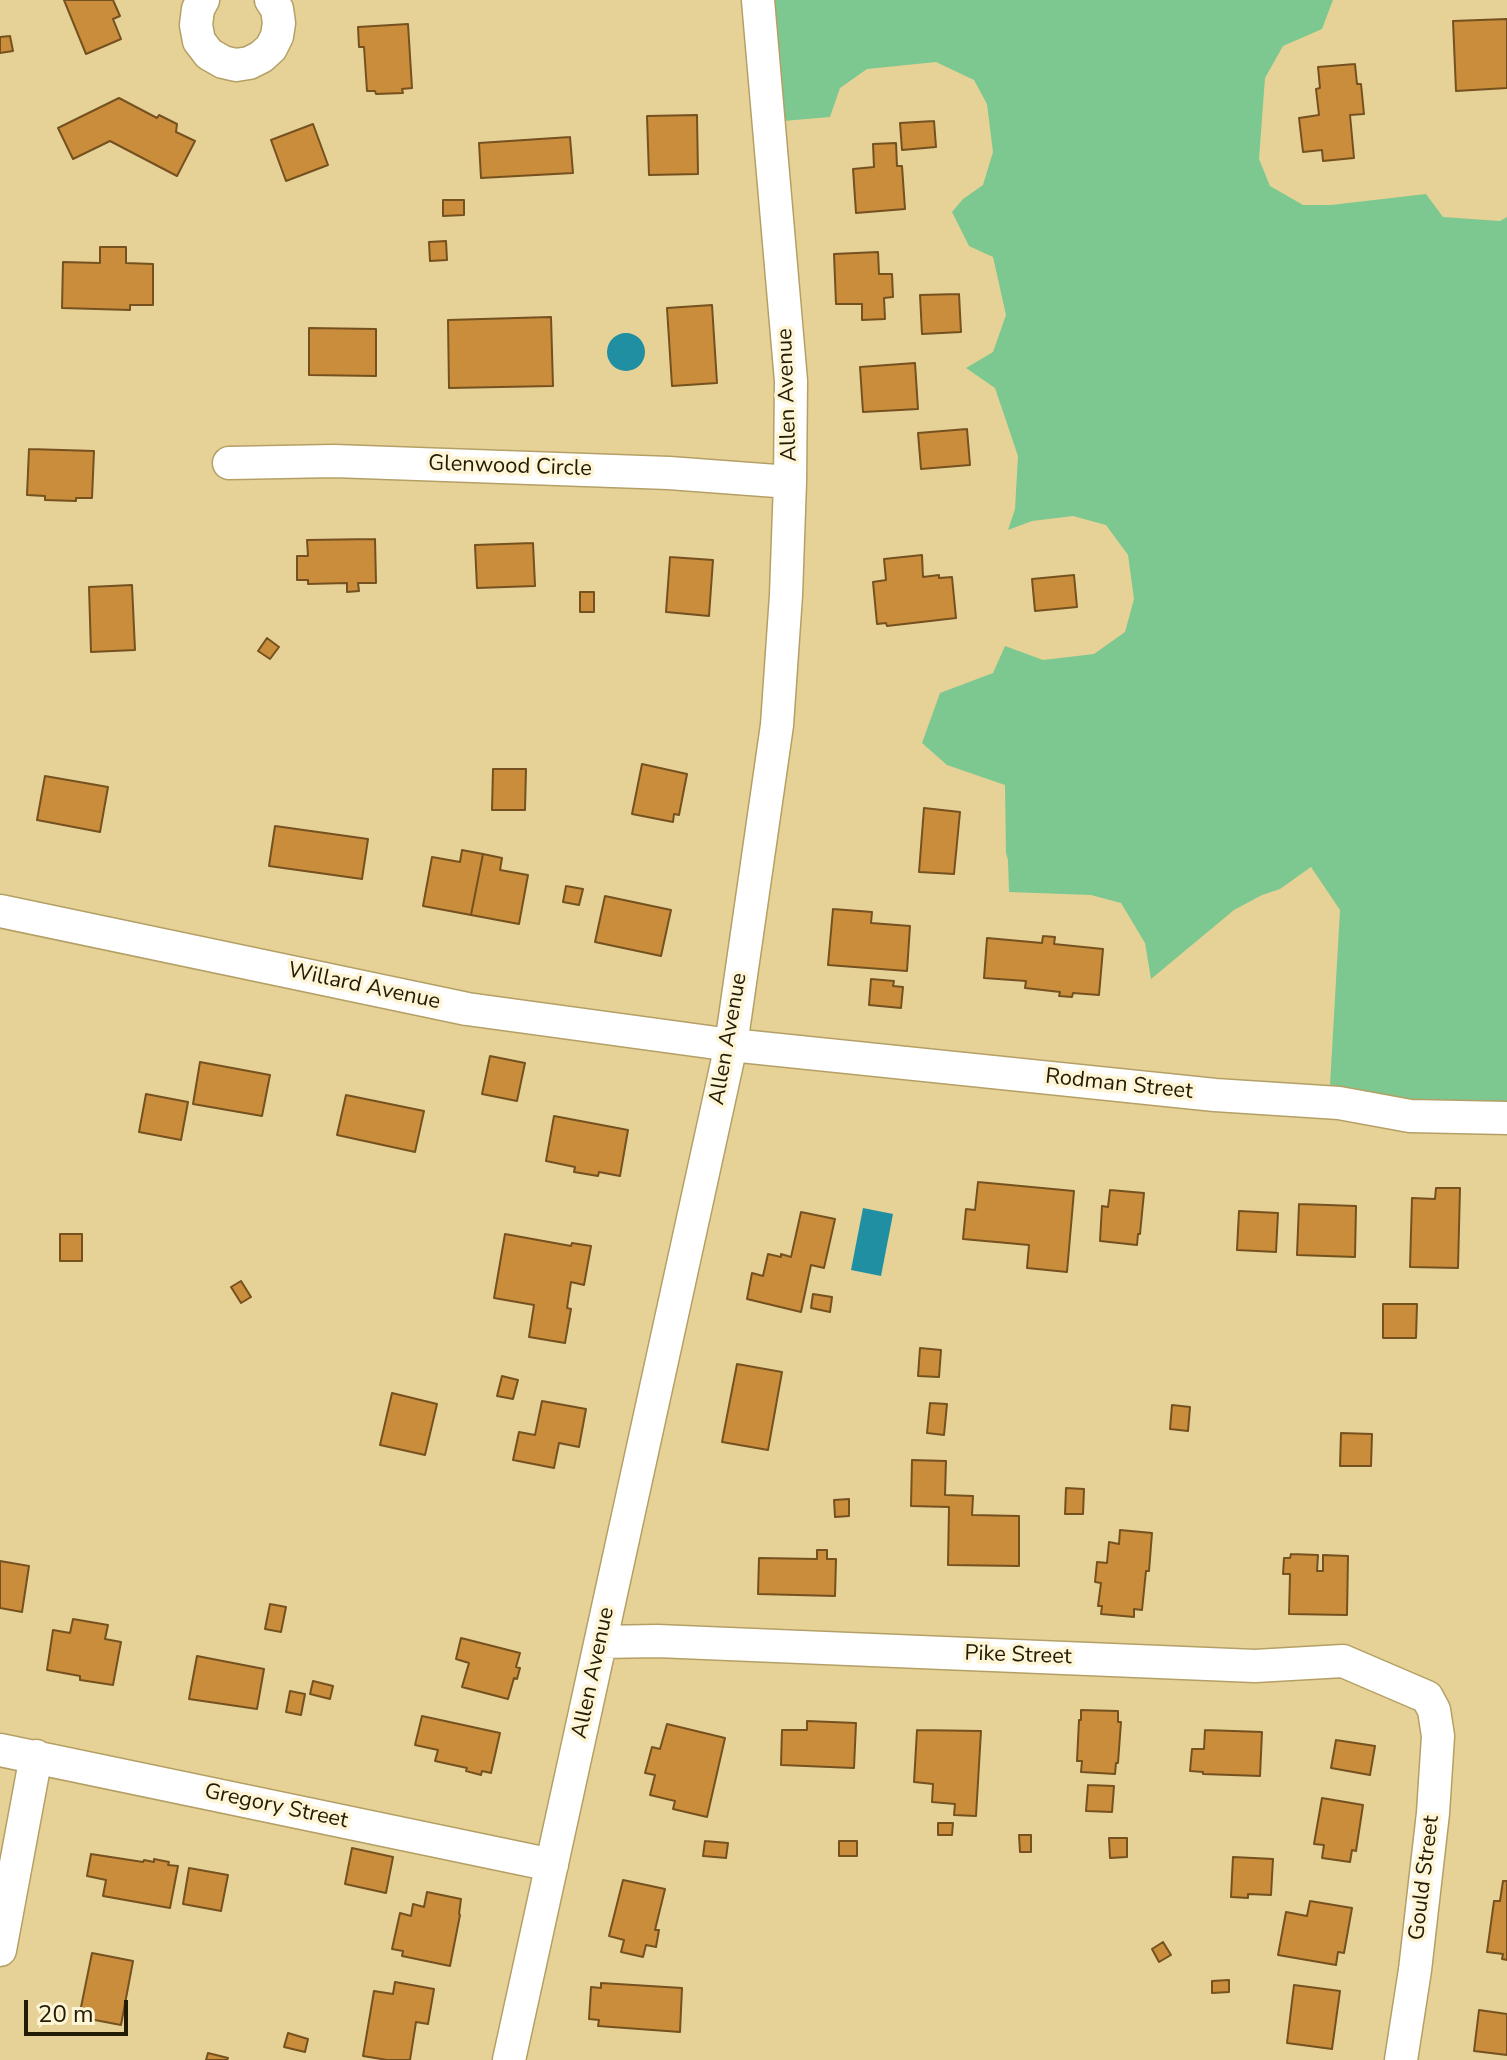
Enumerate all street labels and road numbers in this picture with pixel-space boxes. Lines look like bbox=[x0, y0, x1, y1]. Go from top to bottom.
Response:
street label: Allen Avenue bbox=[772, 328, 804, 462]
street label: Glenwood Circle bbox=[428, 451, 592, 483]
street label: Willard Avenue bbox=[285, 958, 443, 1016]
street label: Allen Avenue bbox=[704, 971, 754, 1107]
street label: Rodman Street bbox=[1044, 1064, 1194, 1106]
street label: Allen Avenue bbox=[567, 1605, 621, 1741]
street label: Pike Street bbox=[964, 1641, 1072, 1671]
street label: Gregory Street bbox=[202, 1779, 350, 1835]
street label: Gould Street bbox=[1404, 1814, 1446, 1942]

